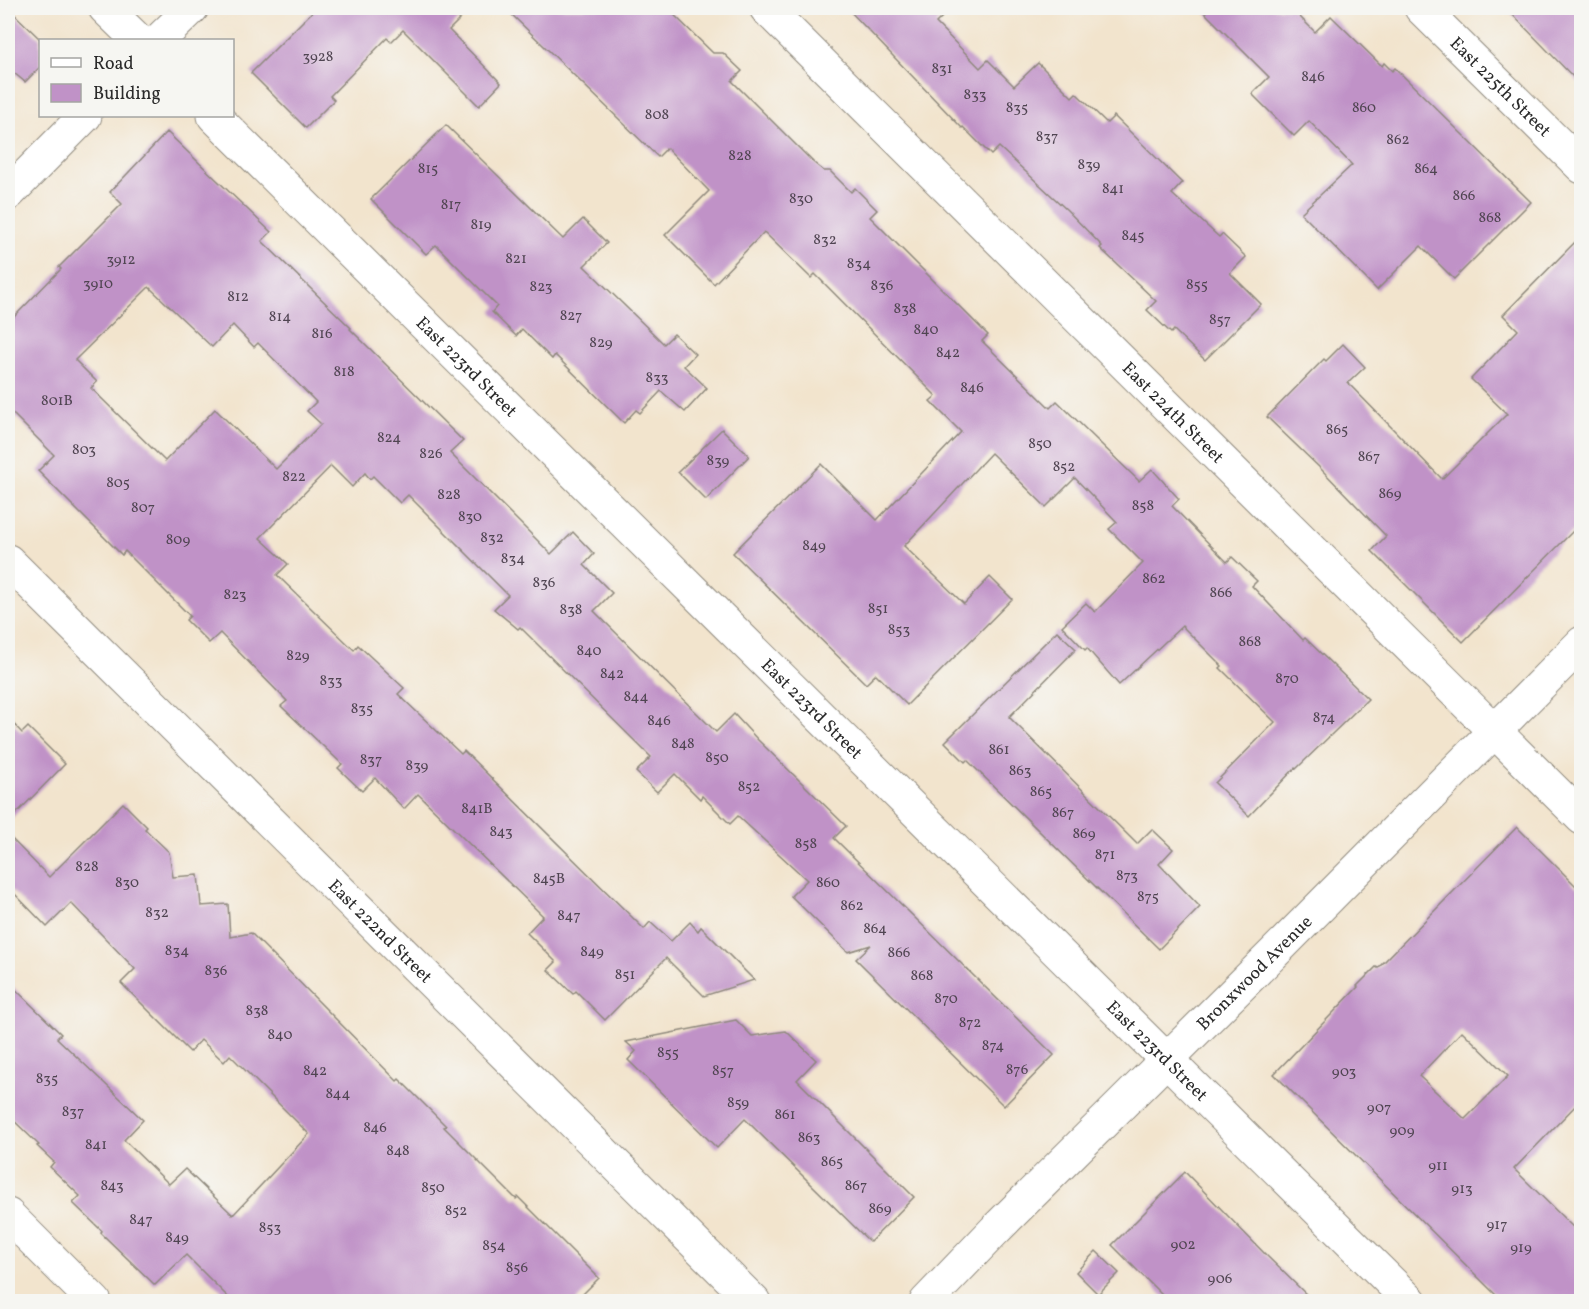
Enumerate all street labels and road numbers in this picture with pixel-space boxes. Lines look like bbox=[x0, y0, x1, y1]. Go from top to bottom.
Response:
street label: East 225th Street bbox=[1443, 32, 1556, 144]
street label: East 223rd Street bbox=[409, 312, 522, 424]
street label: East 224th Street bbox=[1116, 357, 1229, 470]
street label: East 223rd Street bbox=[755, 654, 867, 766]
street label: East 222nd Street bbox=[322, 874, 437, 990]
street label: Bronxwood Avenue bbox=[1192, 910, 1319, 1037]
street label: East 223rd Street bbox=[1100, 996, 1213, 1108]

